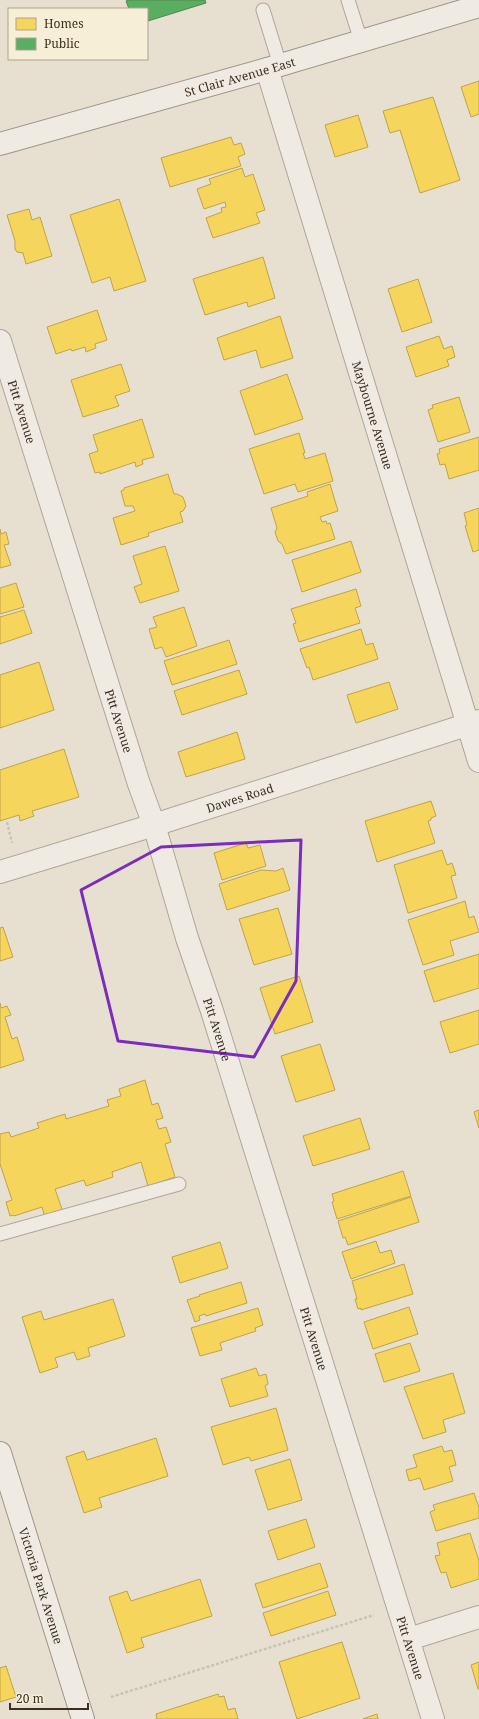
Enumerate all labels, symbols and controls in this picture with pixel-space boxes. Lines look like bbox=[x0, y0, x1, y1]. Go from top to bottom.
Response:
legend bbox=[8, 8, 148, 60]
text: Homes bbox=[44, 15, 84, 32]
text: Public bbox=[44, 35, 80, 52]
street label: St Clair Avenue East bbox=[182, 53, 297, 100]
street label: Maybourne Avenue bbox=[348, 359, 398, 471]
street label: Pitt Avenue bbox=[4, 378, 40, 445]
street label: Pitt Avenue bbox=[101, 687, 137, 755]
street label: Dawes Road bbox=[204, 779, 276, 816]
street label: Pitt Avenue bbox=[200, 995, 236, 1063]
street label: Pitt Avenue bbox=[296, 1305, 332, 1372]
street label: Victoria Park Avenue bbox=[15, 1525, 68, 1646]
street label: Pitt Avenue bbox=[393, 1614, 429, 1682]
scale bar bbox=[10, 1685, 88, 1711]
text: 20 m bbox=[16, 1690, 44, 1707]

